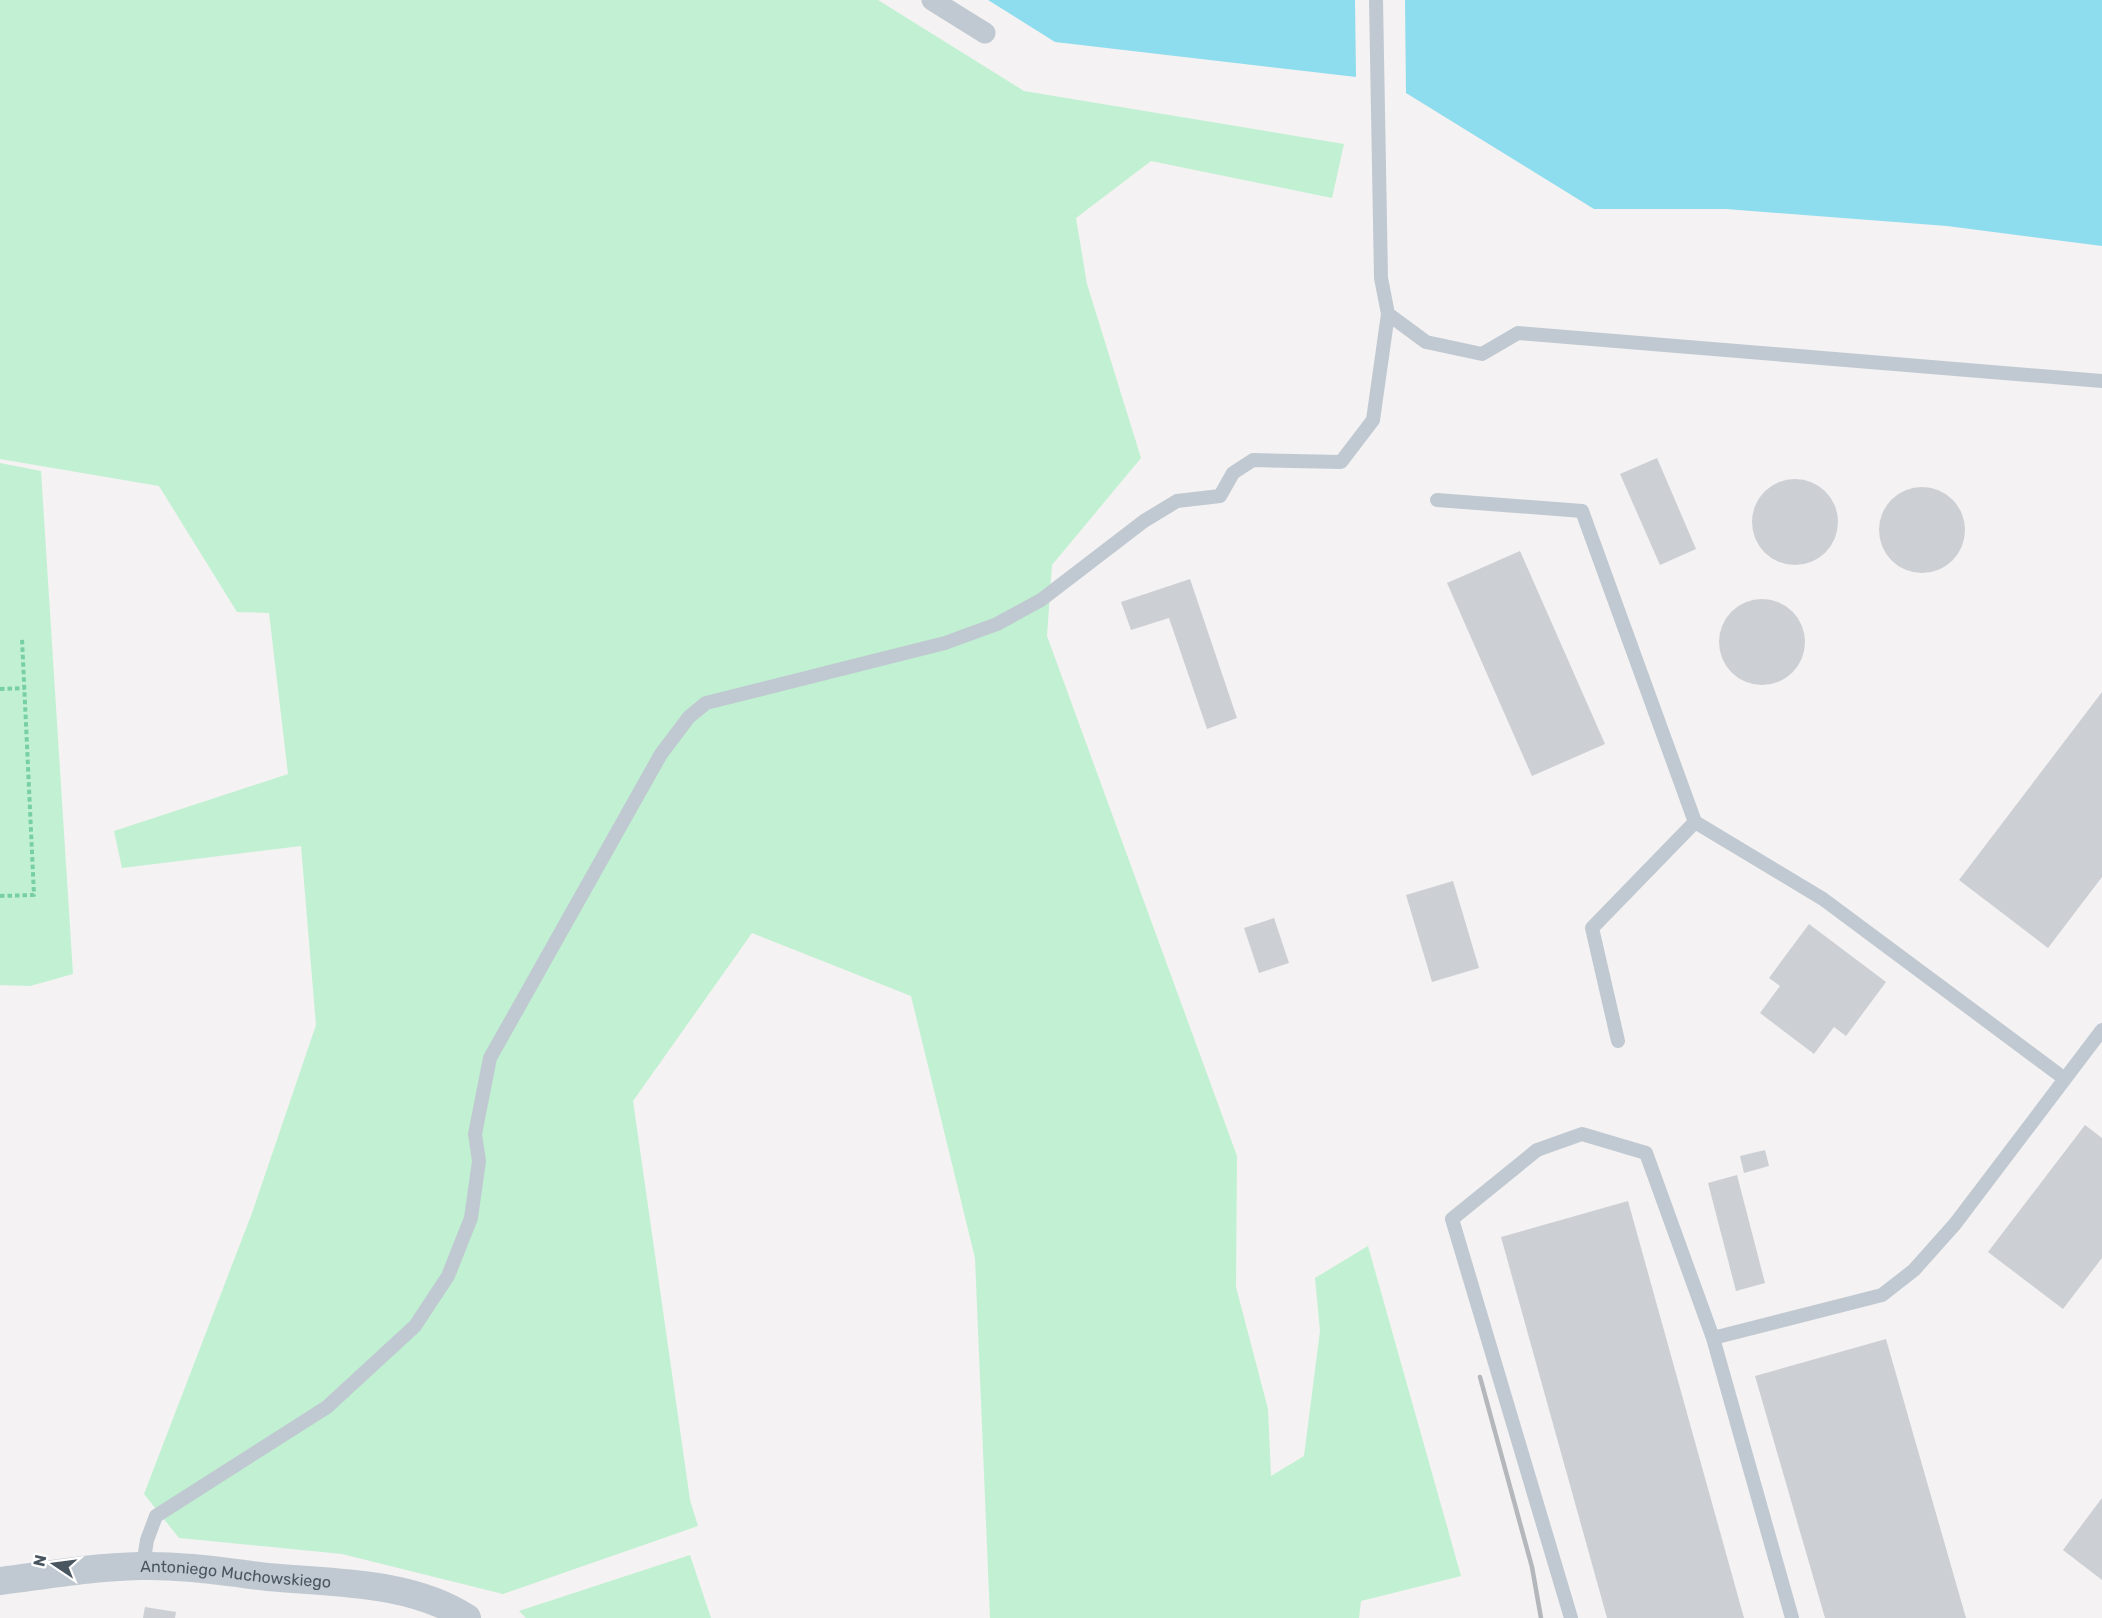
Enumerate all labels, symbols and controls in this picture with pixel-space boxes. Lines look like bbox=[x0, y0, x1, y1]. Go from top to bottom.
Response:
north arrow bbox=[24, 1534, 84, 1594]
text: N bbox=[29, 1553, 50, 1568]
street label: Antoniego Muchowskiego bbox=[140, 1557, 332, 1592]

